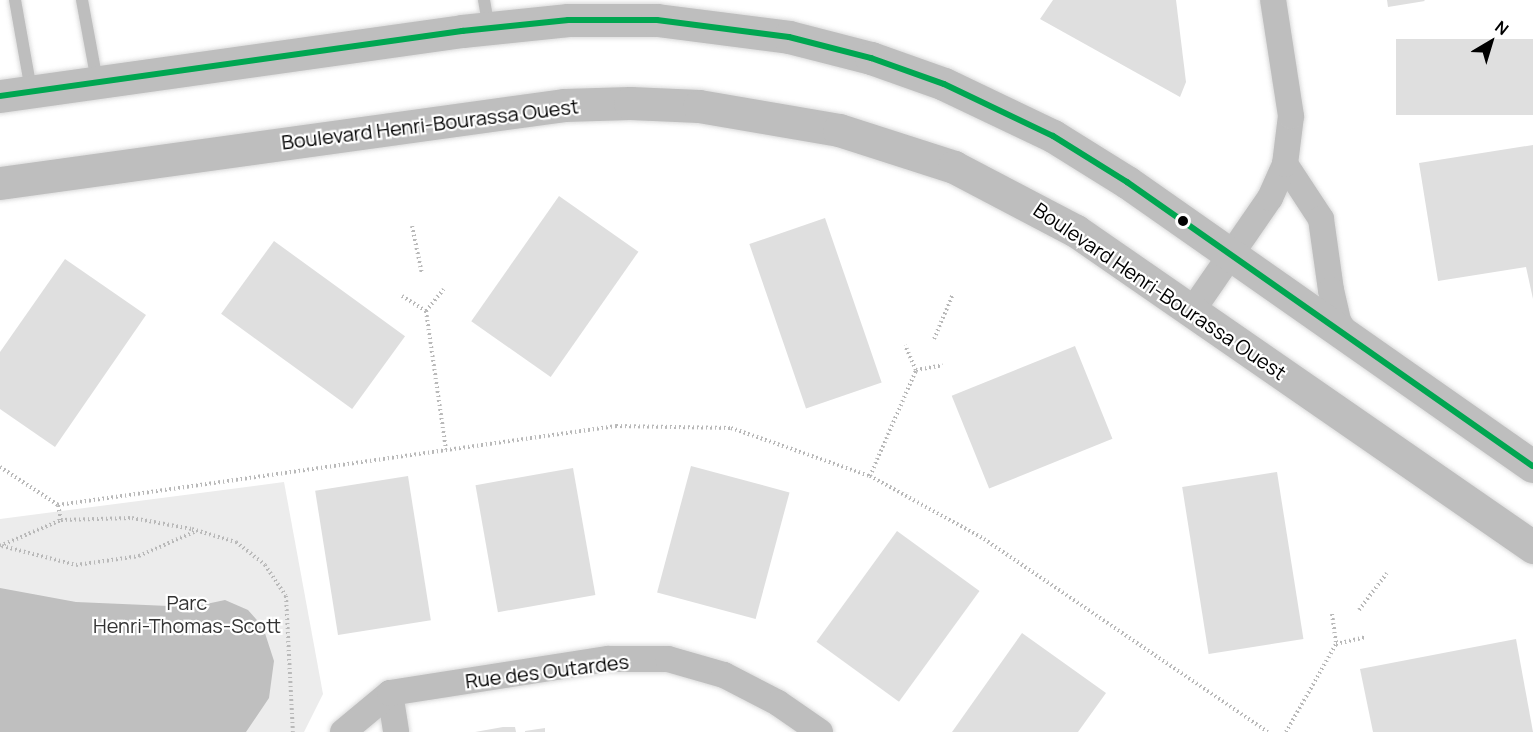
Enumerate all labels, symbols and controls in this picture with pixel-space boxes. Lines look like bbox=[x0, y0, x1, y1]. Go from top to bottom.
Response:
north arrow bbox=[1461, 12, 1521, 72]
text: N bbox=[1491, 16, 1513, 40]
street label: Boulevard Henri-Bourassa Ouest bbox=[280, 94, 580, 154]
street label: Boulevard Henri-Bourassa Ouest bbox=[1029, 197, 1291, 385]
unlabelled marker bbox=[1177, 215, 1189, 227]
park label: Parc Henri-Thomas-Scott bbox=[93, 590, 281, 637]
street label: Rue des Outardes bbox=[464, 649, 630, 693]

